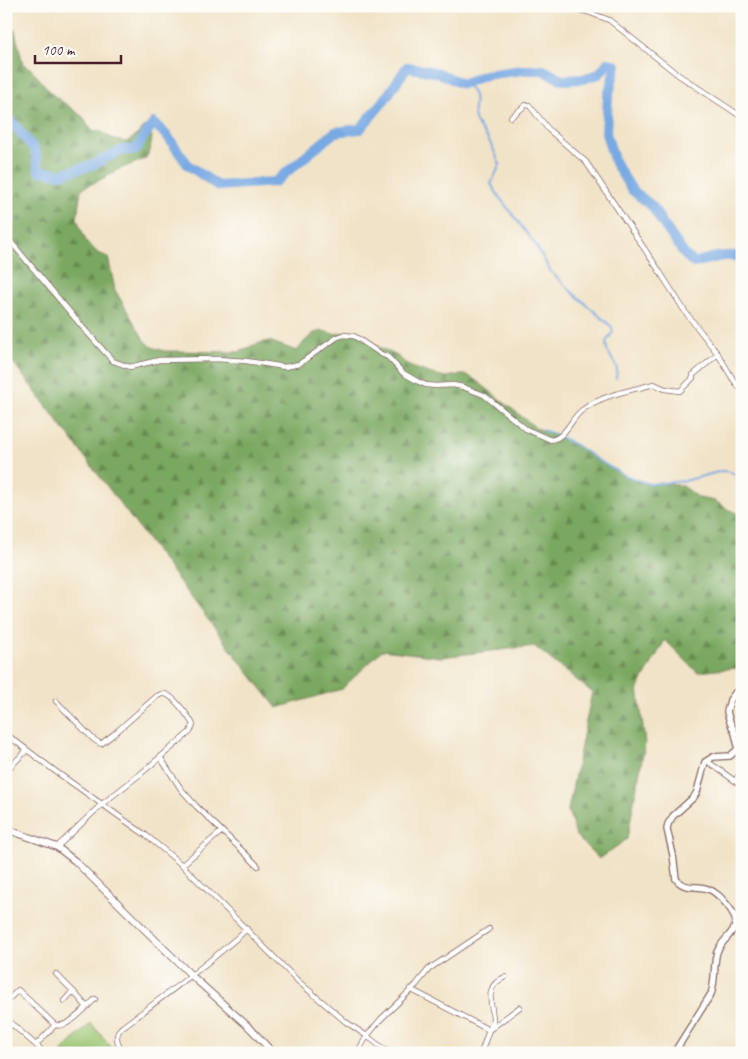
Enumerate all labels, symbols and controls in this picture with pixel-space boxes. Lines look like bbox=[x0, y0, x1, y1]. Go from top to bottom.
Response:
scale bar bbox=[35, 32, 121, 64]
text: 100 m bbox=[42, 41, 76, 60]

